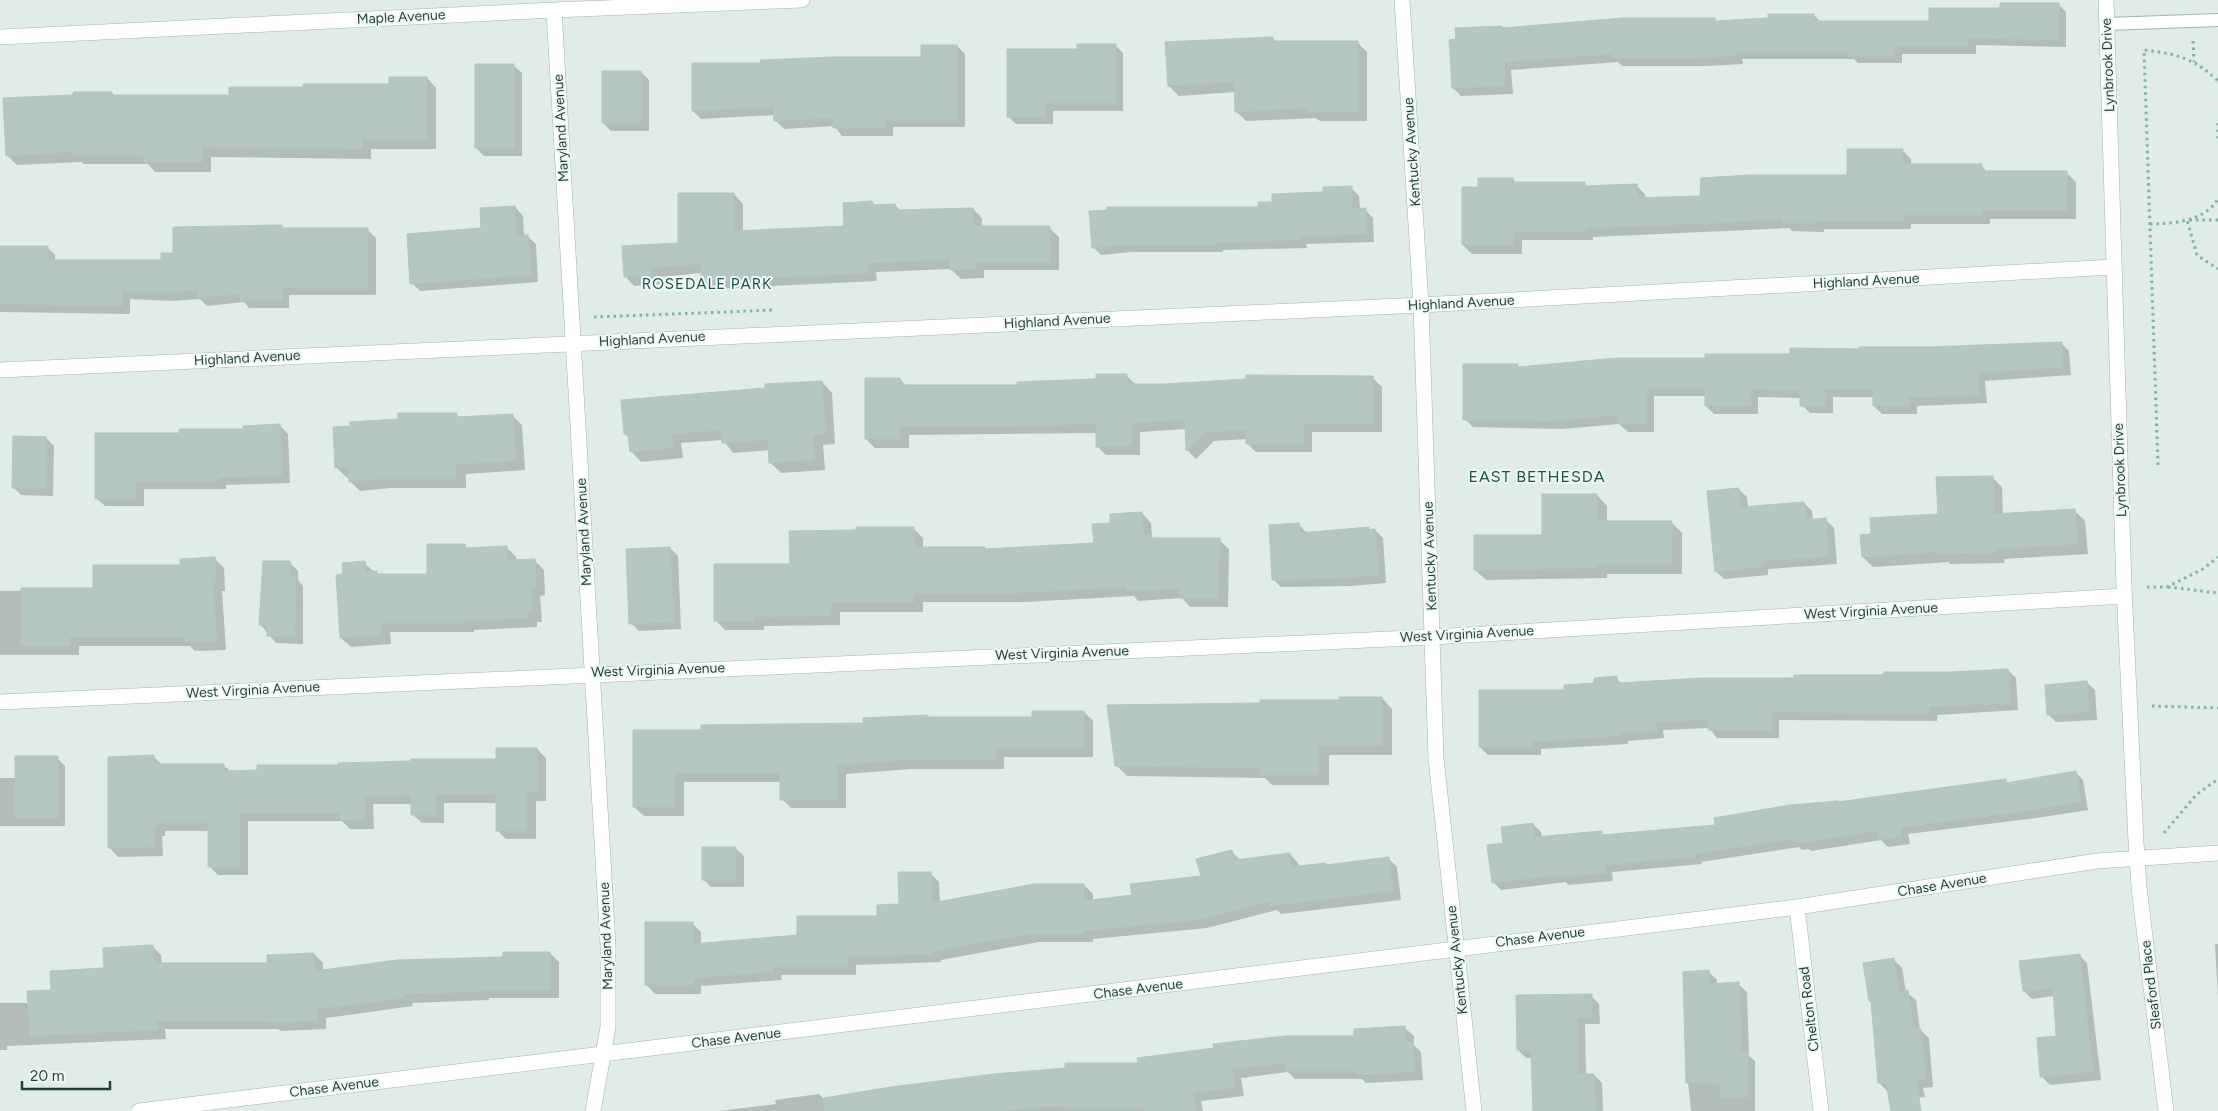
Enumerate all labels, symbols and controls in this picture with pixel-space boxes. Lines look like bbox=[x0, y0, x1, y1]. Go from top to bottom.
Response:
street label: Maple Avenue bbox=[356, 6, 446, 28]
street label: Lynbrook Drive bbox=[2098, 17, 2118, 112]
street label: Maryland Avenue bbox=[550, 73, 572, 182]
street label: Kentucky Avenue bbox=[1400, 96, 1424, 207]
street label: Highland Avenue bbox=[1812, 270, 1920, 292]
district label: ROSEDALE PARK bbox=[642, 275, 772, 293]
street label: Highland Avenue bbox=[1407, 292, 1515, 314]
street label: Highland Avenue bbox=[1003, 310, 1111, 332]
street label: Highland Avenue bbox=[598, 328, 706, 350]
street label: Highland Avenue bbox=[193, 347, 301, 369]
street label: Lynbrook Drive bbox=[2110, 422, 2130, 517]
district label: EAST BETHESDA bbox=[1468, 467, 1606, 486]
street label: Maryland Avenue bbox=[573, 477, 595, 586]
street label: Kentucky Avenue bbox=[1420, 501, 1440, 611]
street label: West Virginia Avenue bbox=[1804, 599, 1939, 623]
street label: West Virginia Avenue bbox=[1400, 622, 1535, 646]
street label: West Virginia Avenue bbox=[995, 642, 1130, 664]
street label: West Virginia Avenue bbox=[591, 659, 726, 681]
street label: West Virginia Avenue bbox=[186, 678, 321, 702]
street label: Chase Avenue bbox=[1896, 870, 1988, 900]
street label: Maryland Avenue bbox=[596, 881, 616, 990]
street label: Kentucky Avenue bbox=[1443, 904, 1471, 1015]
street label: Chase Avenue bbox=[1494, 923, 1586, 951]
street label: Sleaford Place bbox=[2137, 939, 2165, 1031]
street label: Chelton Road bbox=[1795, 966, 1823, 1052]
street label: Chase Avenue bbox=[1092, 975, 1184, 1003]
street label: Chase Avenue bbox=[690, 1024, 782, 1052]
scale bar bbox=[22, 1058, 110, 1090]
text: 20 m bbox=[30, 1067, 64, 1085]
street label: Chase Avenue bbox=[288, 1073, 380, 1101]

